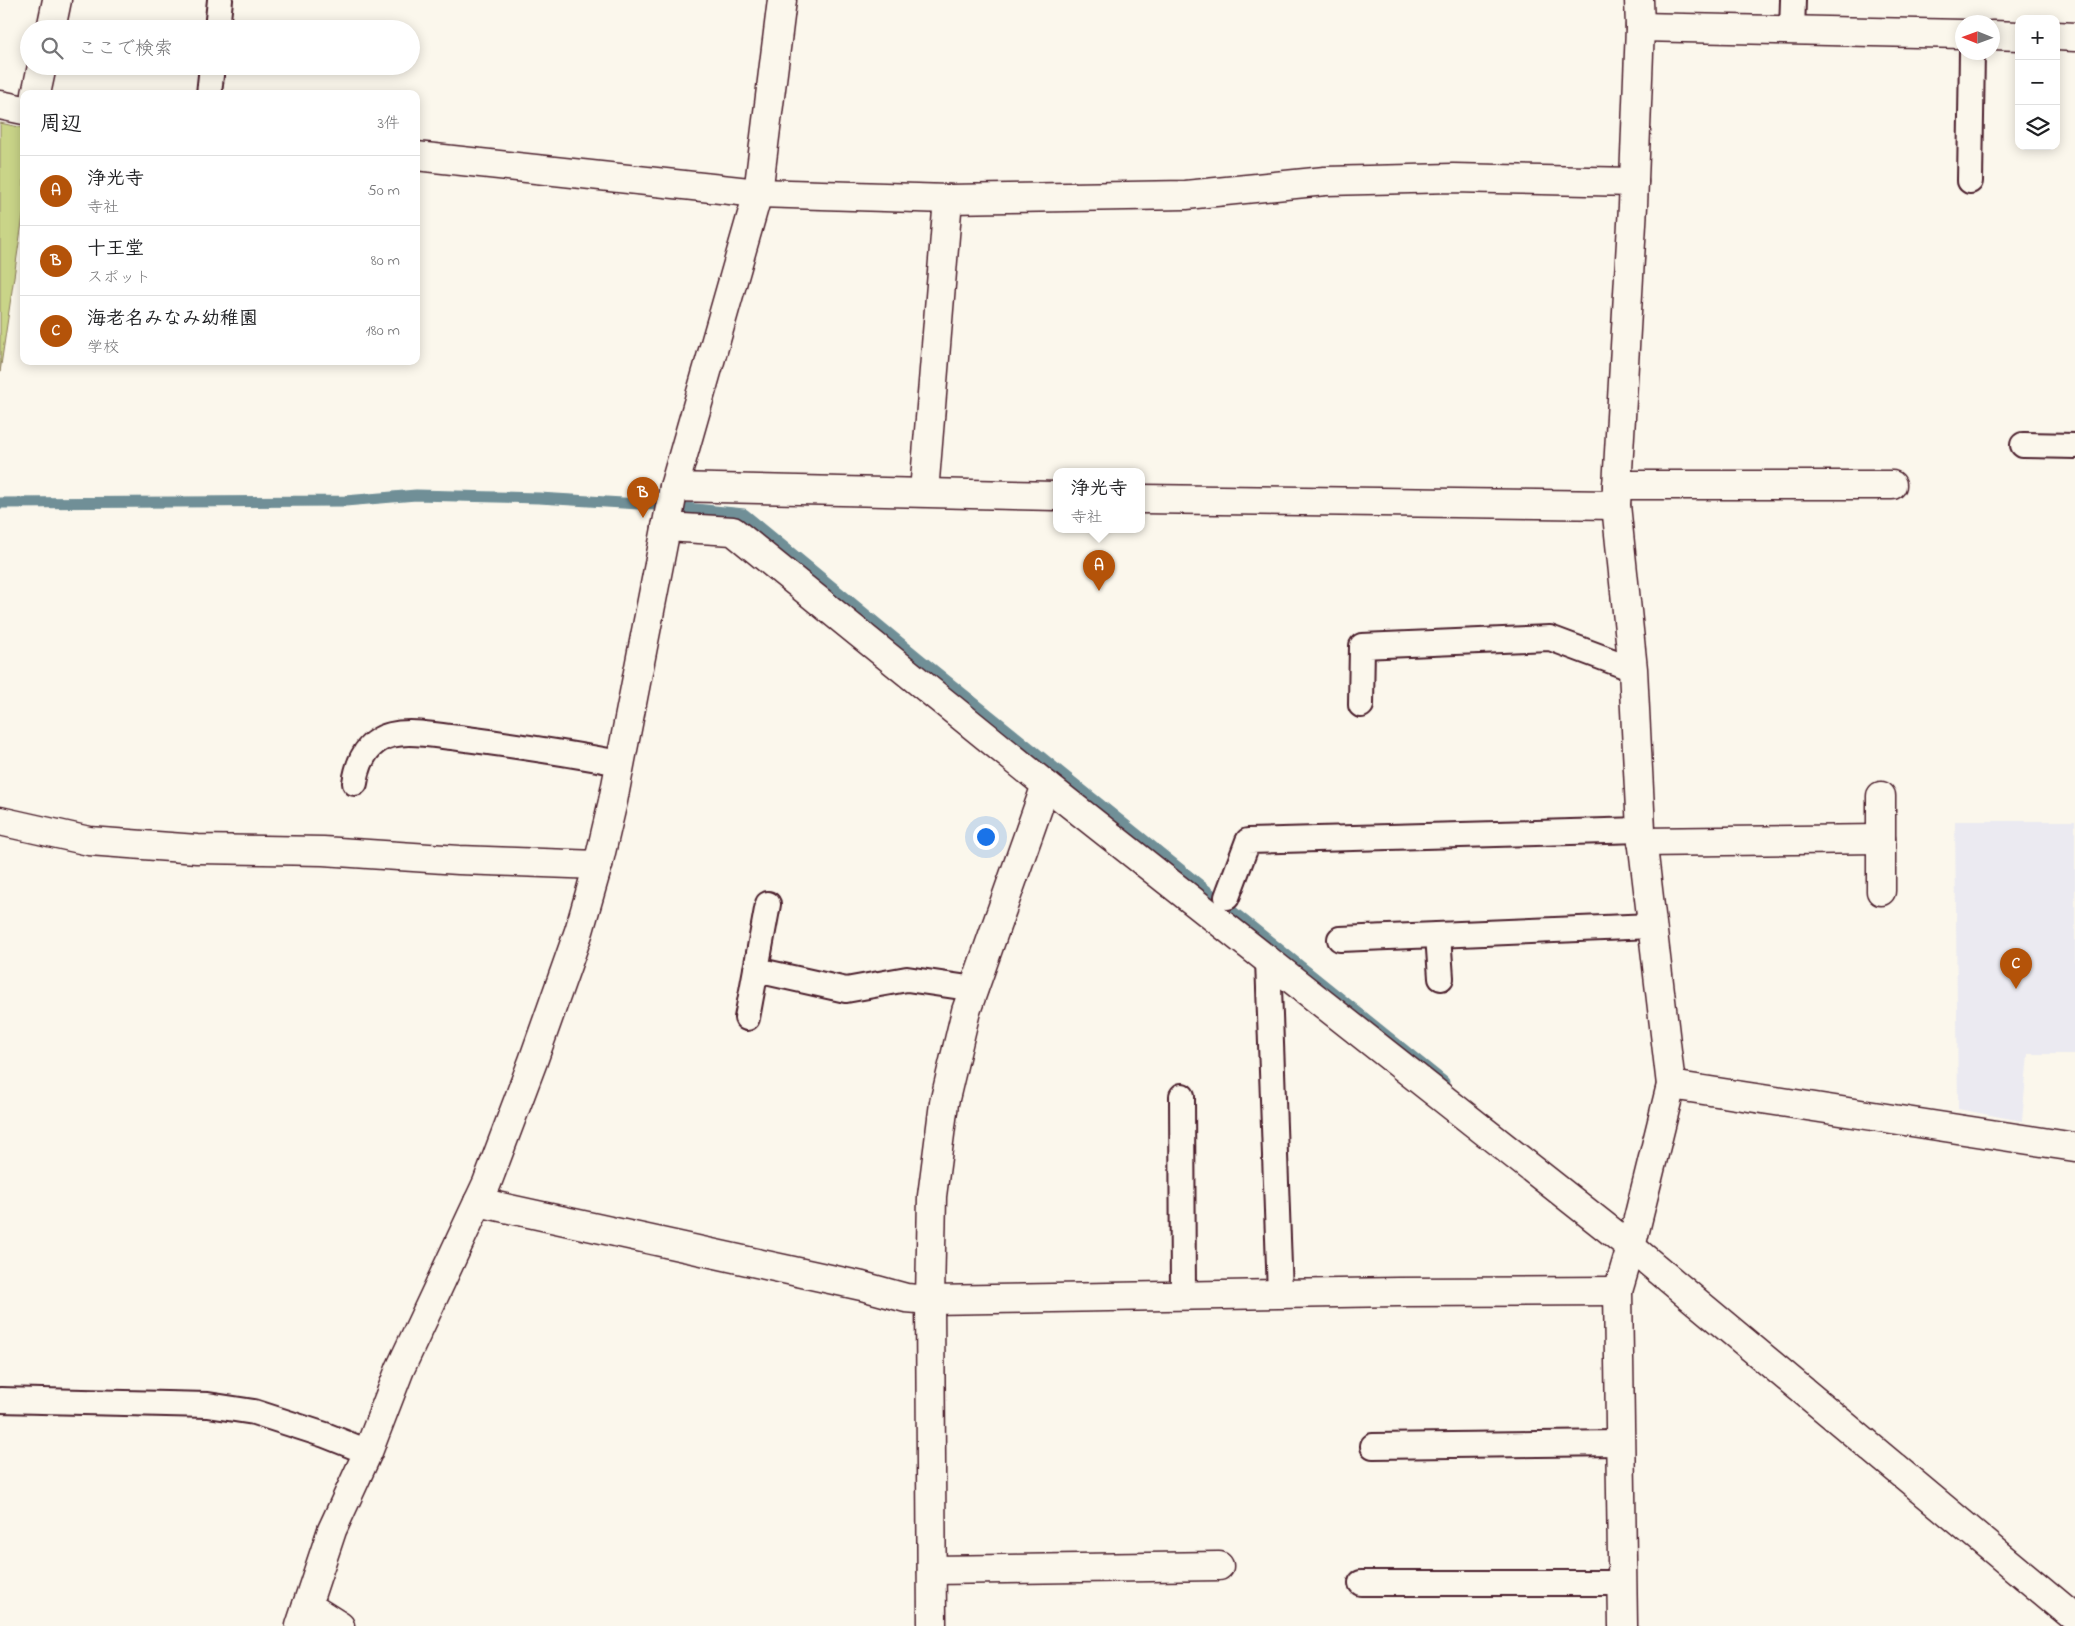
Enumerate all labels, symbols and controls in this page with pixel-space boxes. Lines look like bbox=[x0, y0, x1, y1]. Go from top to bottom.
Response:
north arrow bbox=[1955, 15, 2000, 60]
map controls bbox=[2015, 15, 2060, 150]
button: + bbox=[2015, 15, 2060, 60]
search box bbox=[20, 20, 420, 75]
icon: search bbox=[38, 34, 66, 62]
text: ここで検索 bbox=[78, 36, 173, 63]
button: − bbox=[2015, 60, 2060, 105]
button: layers bbox=[2015, 105, 2060, 150]
text: 周辺 bbox=[40, 110, 82, 140]
text: 3件 bbox=[377, 112, 400, 136]
text: 浄光寺 bbox=[87, 166, 144, 193]
text: A bbox=[51, 179, 61, 203]
text: 50 m bbox=[368, 179, 400, 203]
text: 寺社 bbox=[87, 196, 119, 220]
text: 十王堂 bbox=[87, 236, 144, 263]
text: B bbox=[51, 249, 61, 273]
text: 80 m bbox=[371, 249, 400, 273]
text: スポット bbox=[87, 266, 151, 290]
text: 海老名みなみ幼稚園 bbox=[87, 306, 258, 333]
text: C bbox=[52, 319, 60, 343]
text: 180 m bbox=[366, 319, 400, 343]
text: 学校 bbox=[87, 336, 119, 360]
popup bbox=[1053, 468, 1145, 533]
text: 浄光寺 bbox=[1070, 476, 1128, 503]
pin: B bbox=[627, 477, 659, 518]
text: 寺社 bbox=[1070, 506, 1103, 530]
pin: A bbox=[1083, 550, 1115, 591]
your location bbox=[973, 824, 999, 850]
pin: C bbox=[2000, 948, 2032, 989]

